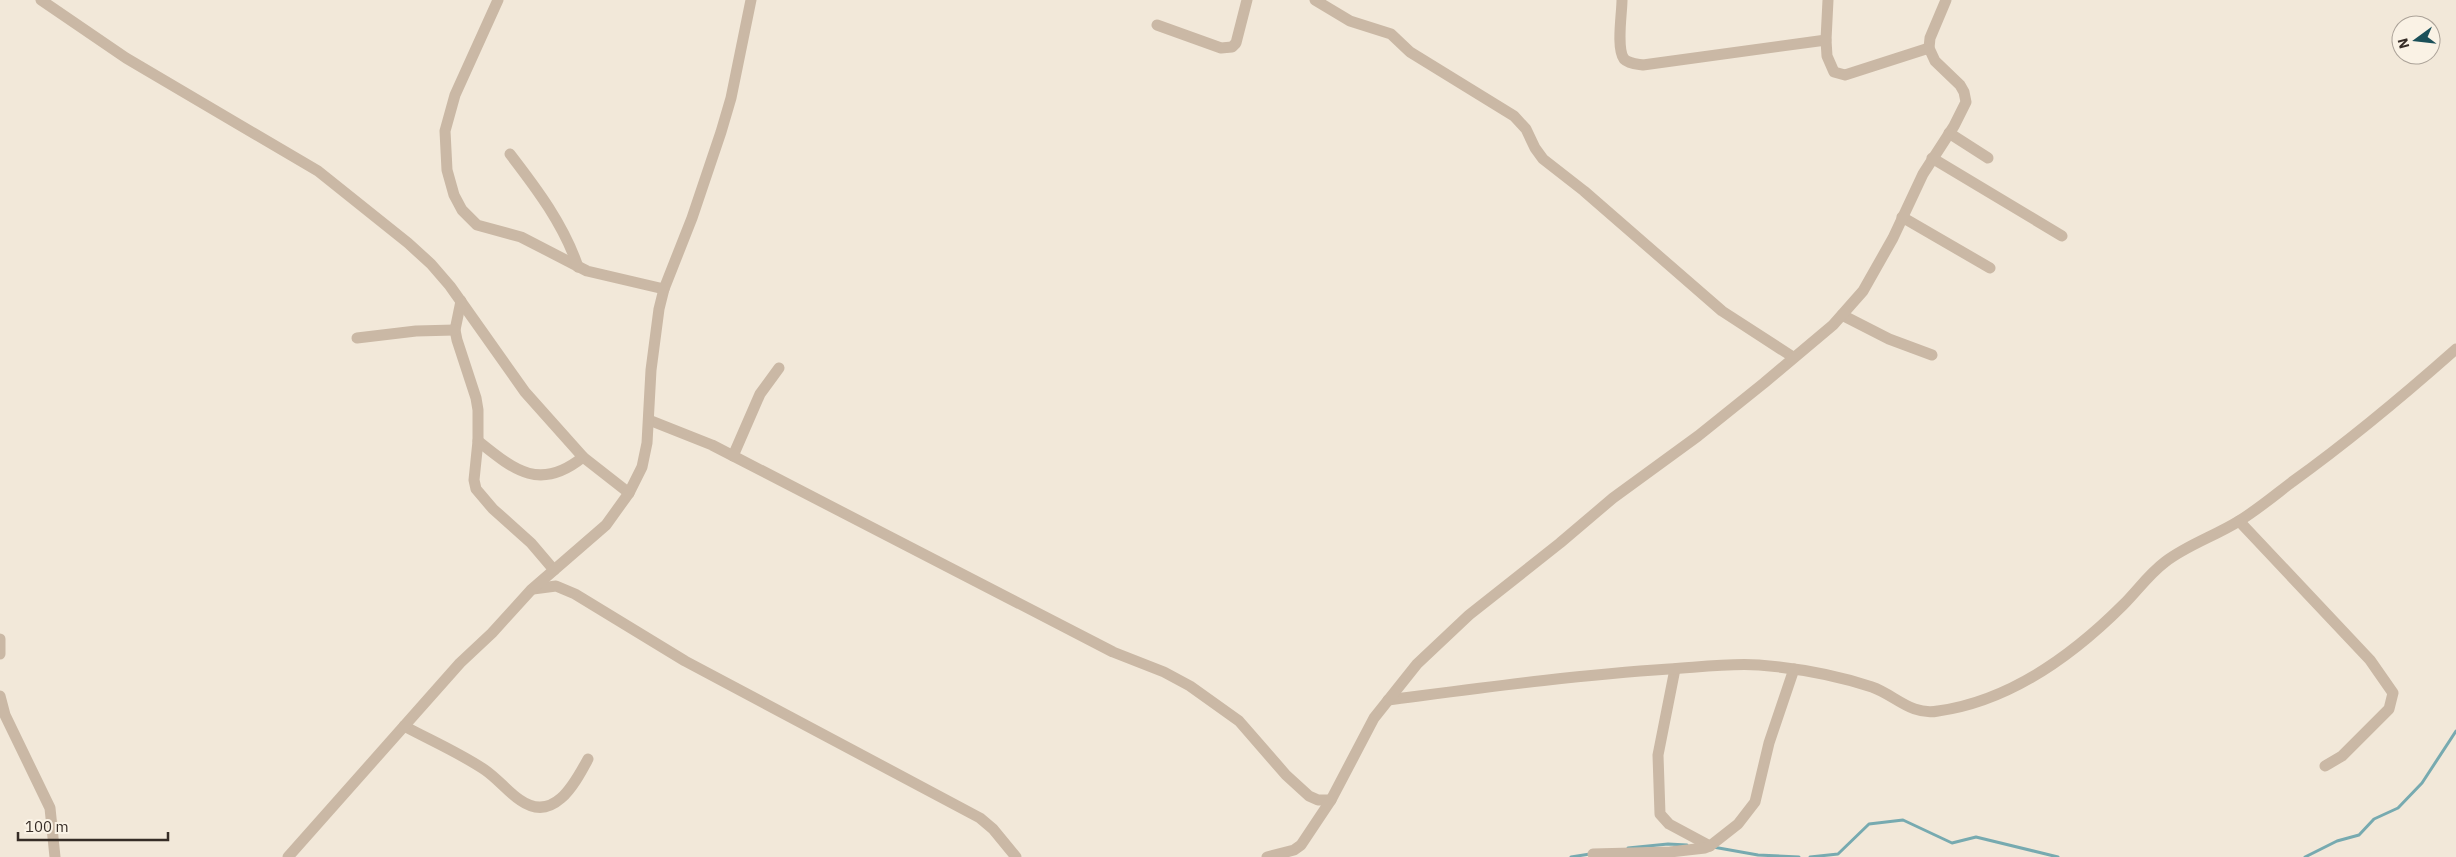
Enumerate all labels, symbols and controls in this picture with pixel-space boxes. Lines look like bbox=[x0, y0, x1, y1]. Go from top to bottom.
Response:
north arrow bbox=[2391, 15, 2441, 65]
text: N bbox=[2393, 36, 2413, 51]
scale bar bbox=[18, 810, 168, 842]
text: 100 m bbox=[25, 817, 69, 836]

